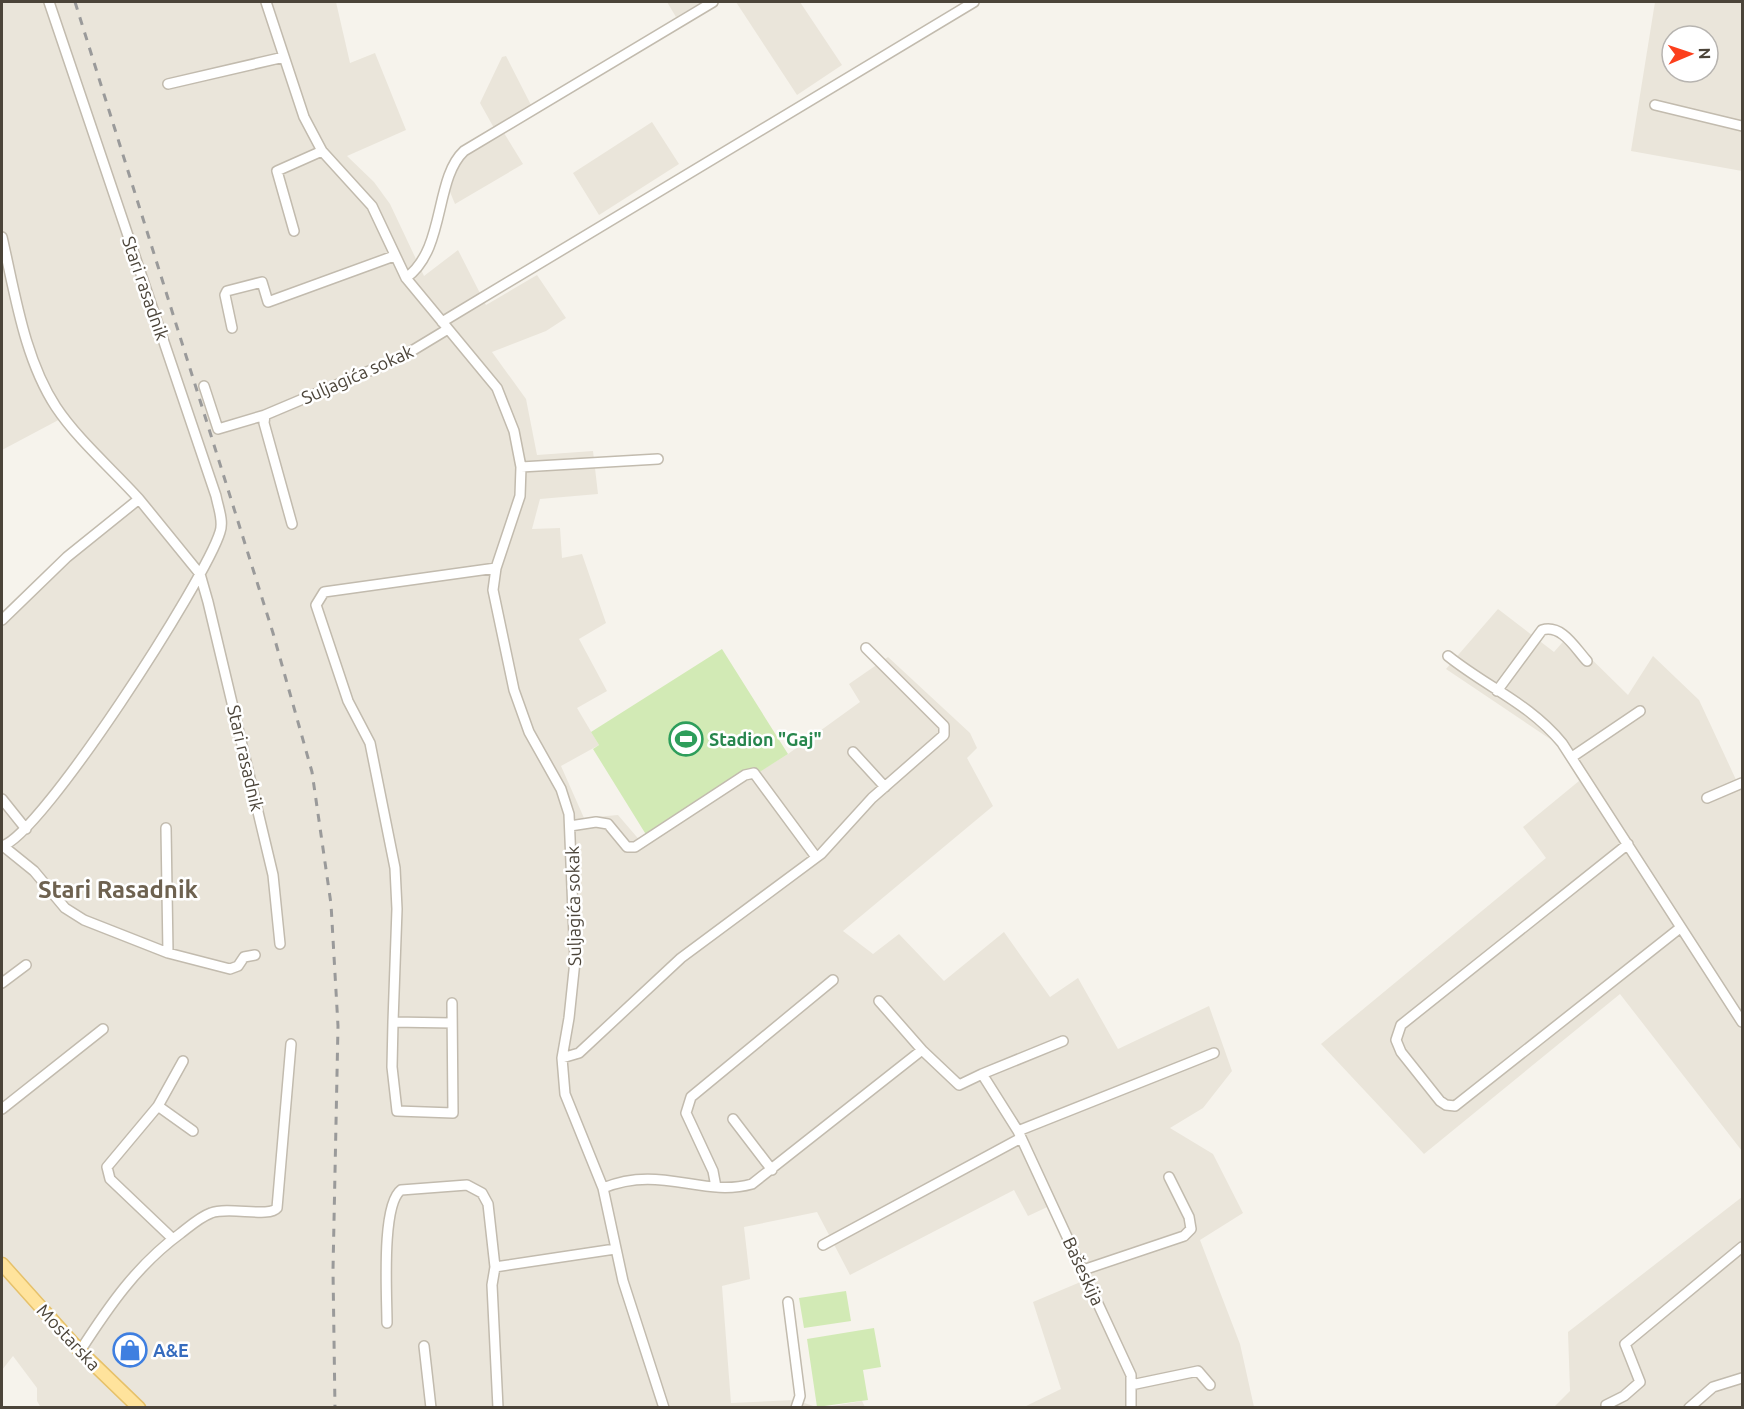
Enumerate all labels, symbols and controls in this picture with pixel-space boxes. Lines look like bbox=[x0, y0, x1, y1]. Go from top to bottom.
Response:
north arrow bbox=[1660, 24, 1720, 84]
text: N bbox=[1696, 47, 1714, 60]
street label: Stari rasadnik bbox=[119, 233, 173, 343]
street label: Suljagića sokak bbox=[298, 340, 416, 408]
street label: Stari rasadnik bbox=[224, 703, 268, 813]
sports icon: Stadion "Gaj" bbox=[668, 721, 704, 757]
place label: Stadion "Gaj" bbox=[709, 729, 822, 749]
street label: Suljagića sokak bbox=[562, 846, 584, 966]
district label: Stari Rasadnik bbox=[38, 876, 199, 903]
street label: Bašeskija bbox=[1059, 1234, 1109, 1308]
street label: Mostarska bbox=[33, 1300, 105, 1374]
shop icon: A&E bbox=[112, 1332, 148, 1368]
place label: A&E bbox=[153, 1340, 189, 1360]

